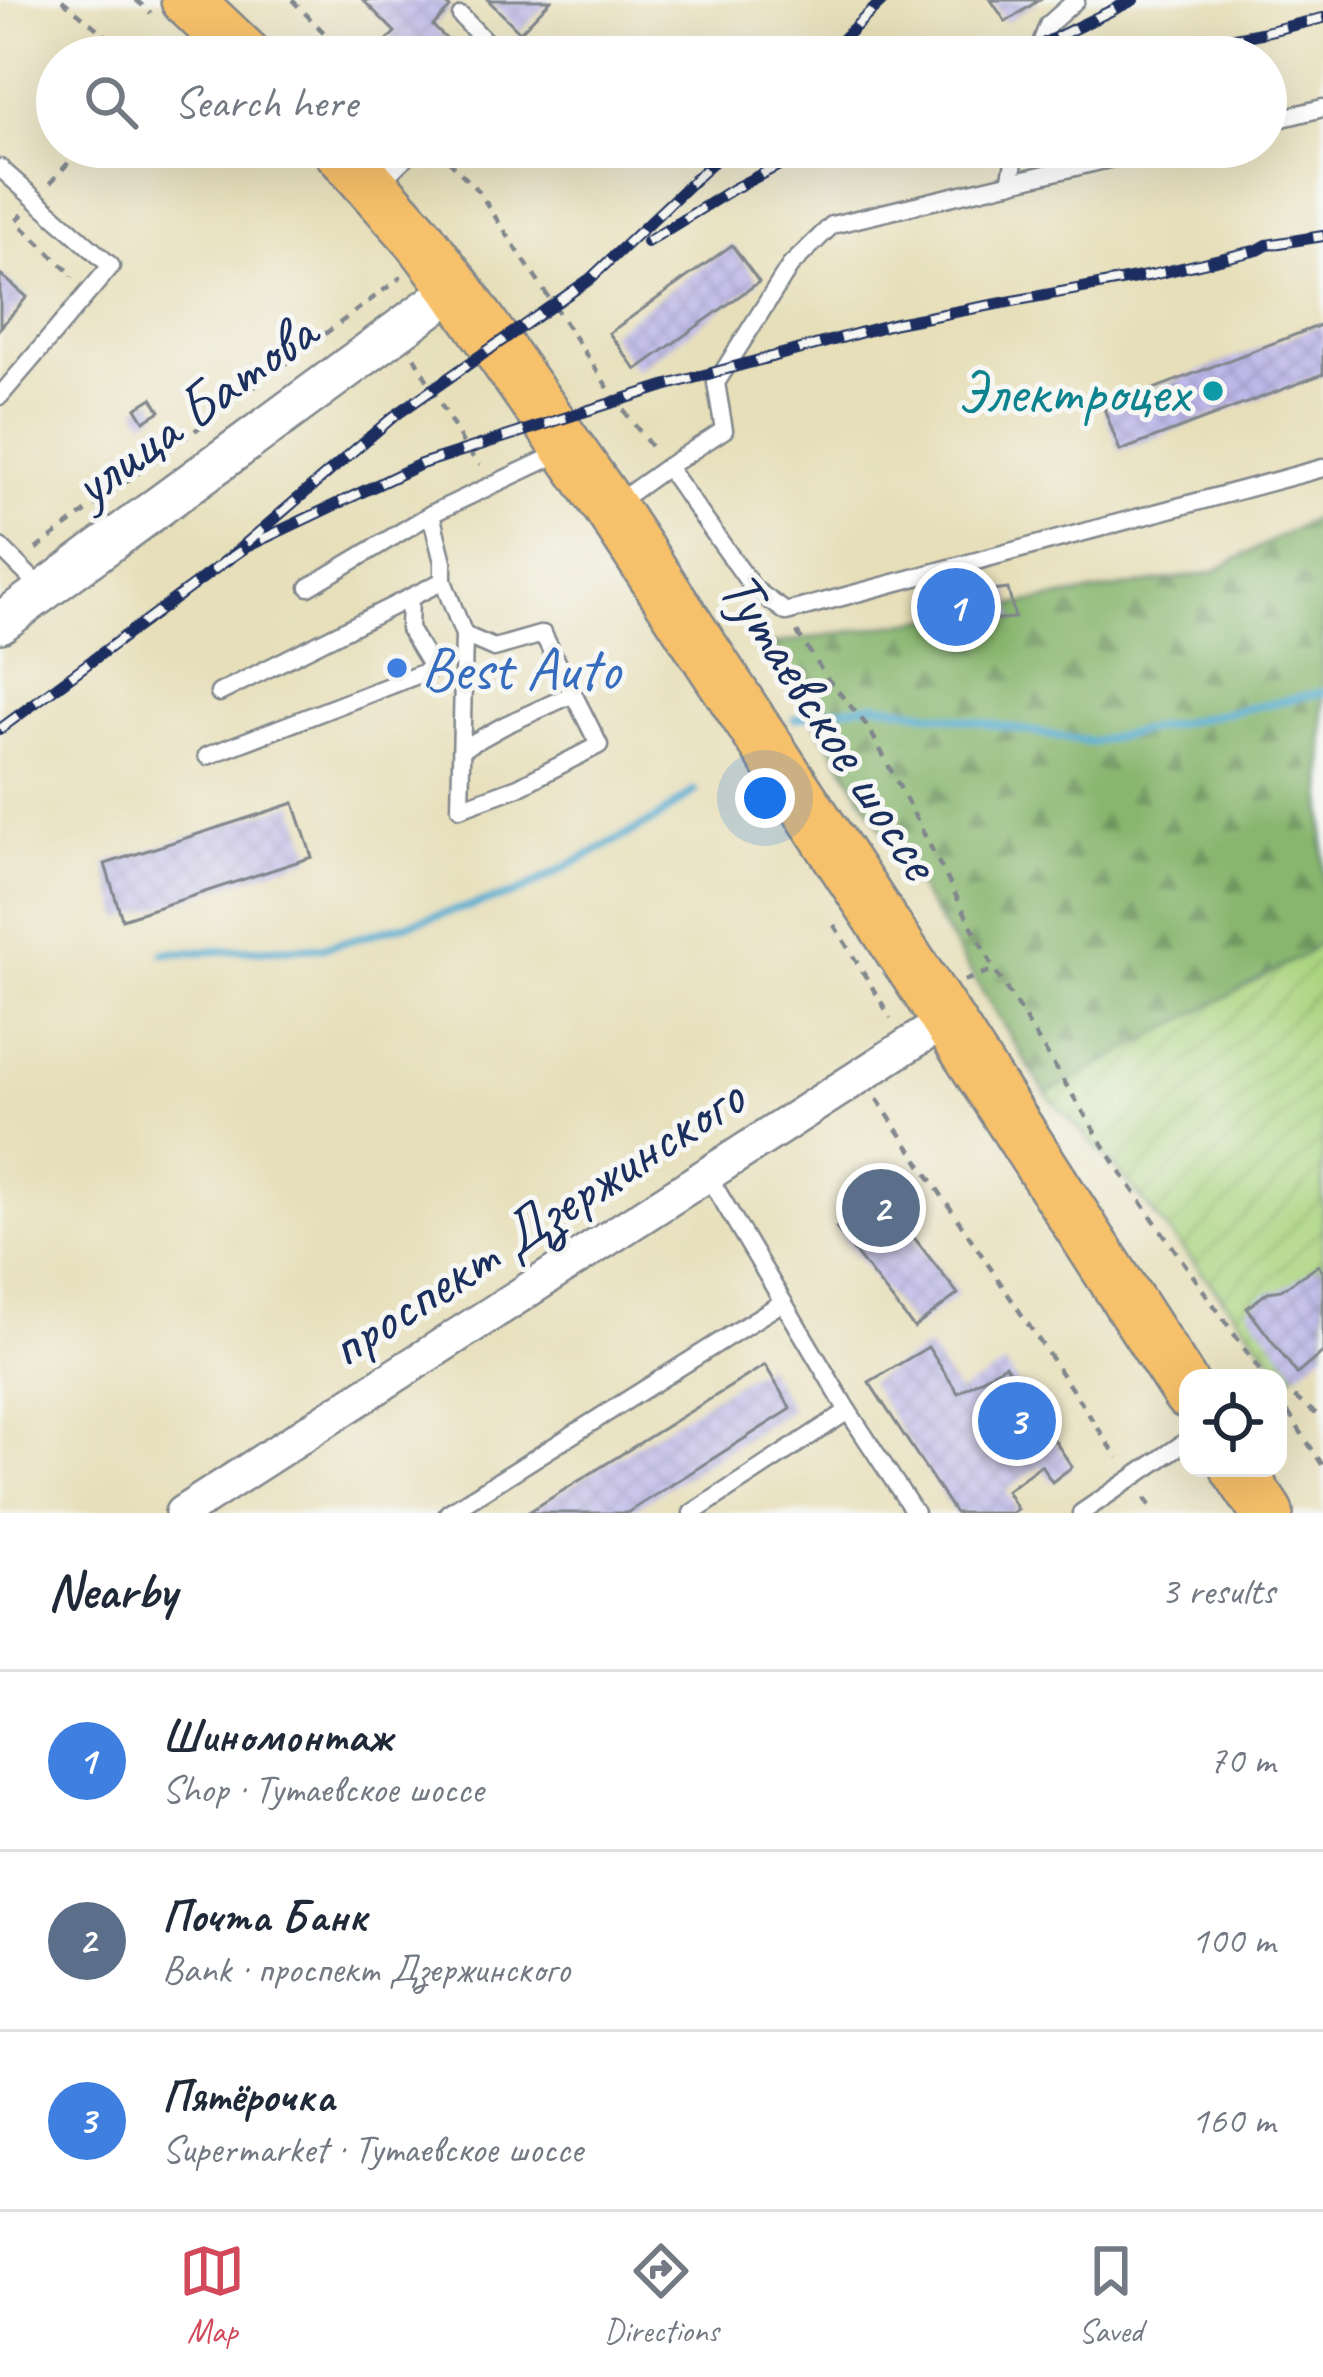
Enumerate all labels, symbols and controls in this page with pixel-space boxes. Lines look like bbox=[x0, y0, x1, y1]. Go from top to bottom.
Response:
search box bbox=[36, 36, 1287, 168]
icon: search bbox=[78, 69, 144, 135]
text: Search here bbox=[174, 74, 357, 131]
street label: улица Батова bbox=[54, 291, 335, 525]
place label: Электроцех bbox=[957, 354, 1193, 430]
marker: Электроцех bbox=[1200, 378, 1226, 404]
street label: Тутаевское шоссе bbox=[702, 556, 960, 897]
pin: 1 bbox=[917, 562, 995, 652]
place label: Best Auto bbox=[421, 631, 623, 707]
marker: Best Auto bbox=[384, 655, 410, 681]
your location bbox=[735, 768, 795, 828]
street label: проспект Дзержинского bbox=[313, 1058, 760, 1385]
pin: 2 bbox=[842, 1163, 920, 1253]
map controls bbox=[1179, 1369, 1287, 1477]
button: locate bbox=[1179, 1369, 1287, 1477]
pin: 3 bbox=[978, 1376, 1056, 1466]
text: Nearby bbox=[48, 1559, 176, 1623]
text: 3 results bbox=[1161, 1567, 1275, 1616]
text: Шиномонтаж bbox=[162, 1708, 392, 1765]
text: 1 bbox=[78, 1736, 96, 1785]
text: 70 m bbox=[1209, 1736, 1275, 1785]
text: Shop · Тутаевское шоссе bbox=[162, 1765, 483, 1814]
text: Почта Банк bbox=[162, 1888, 366, 1945]
text: 2 bbox=[78, 1916, 96, 1965]
text: 100 m bbox=[1191, 1916, 1275, 1965]
text: Bank · проспект Дзержинского bbox=[162, 1945, 570, 1994]
text: Пятёрочка bbox=[162, 2068, 334, 2125]
text: 3 bbox=[78, 2096, 96, 2145]
text: 160 m bbox=[1191, 2096, 1275, 2145]
text: Supermarket · Тутаевское шоссе bbox=[162, 2125, 583, 2174]
tab: Map bbox=[179, 2238, 245, 2352]
tab: Directions bbox=[604, 2238, 719, 2352]
tab: Saved bbox=[1078, 2238, 1144, 2352]

